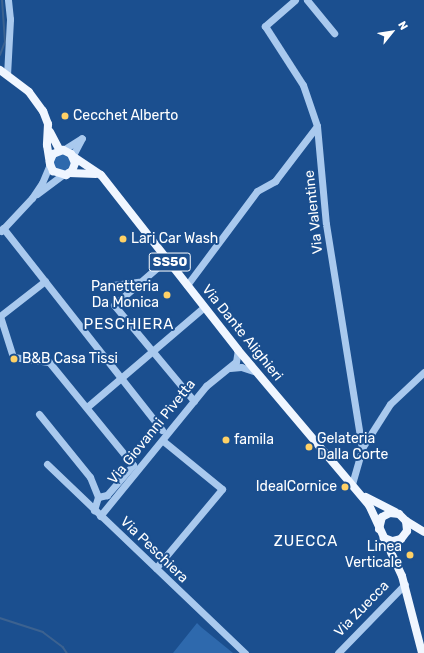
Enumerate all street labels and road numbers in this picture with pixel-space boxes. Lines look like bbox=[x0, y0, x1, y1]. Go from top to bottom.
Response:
street label: Via Valentine bbox=[301, 169, 327, 255]
road number: SS50 bbox=[148, 251, 192, 273]
street label: Via Dante Alighieri bbox=[198, 281, 286, 385]
street label: Via Giovanni Pivetta bbox=[105, 376, 199, 488]
street label: Via Peschiera bbox=[117, 513, 191, 587]
street label: Via Zuecca bbox=[331, 578, 393, 640]

